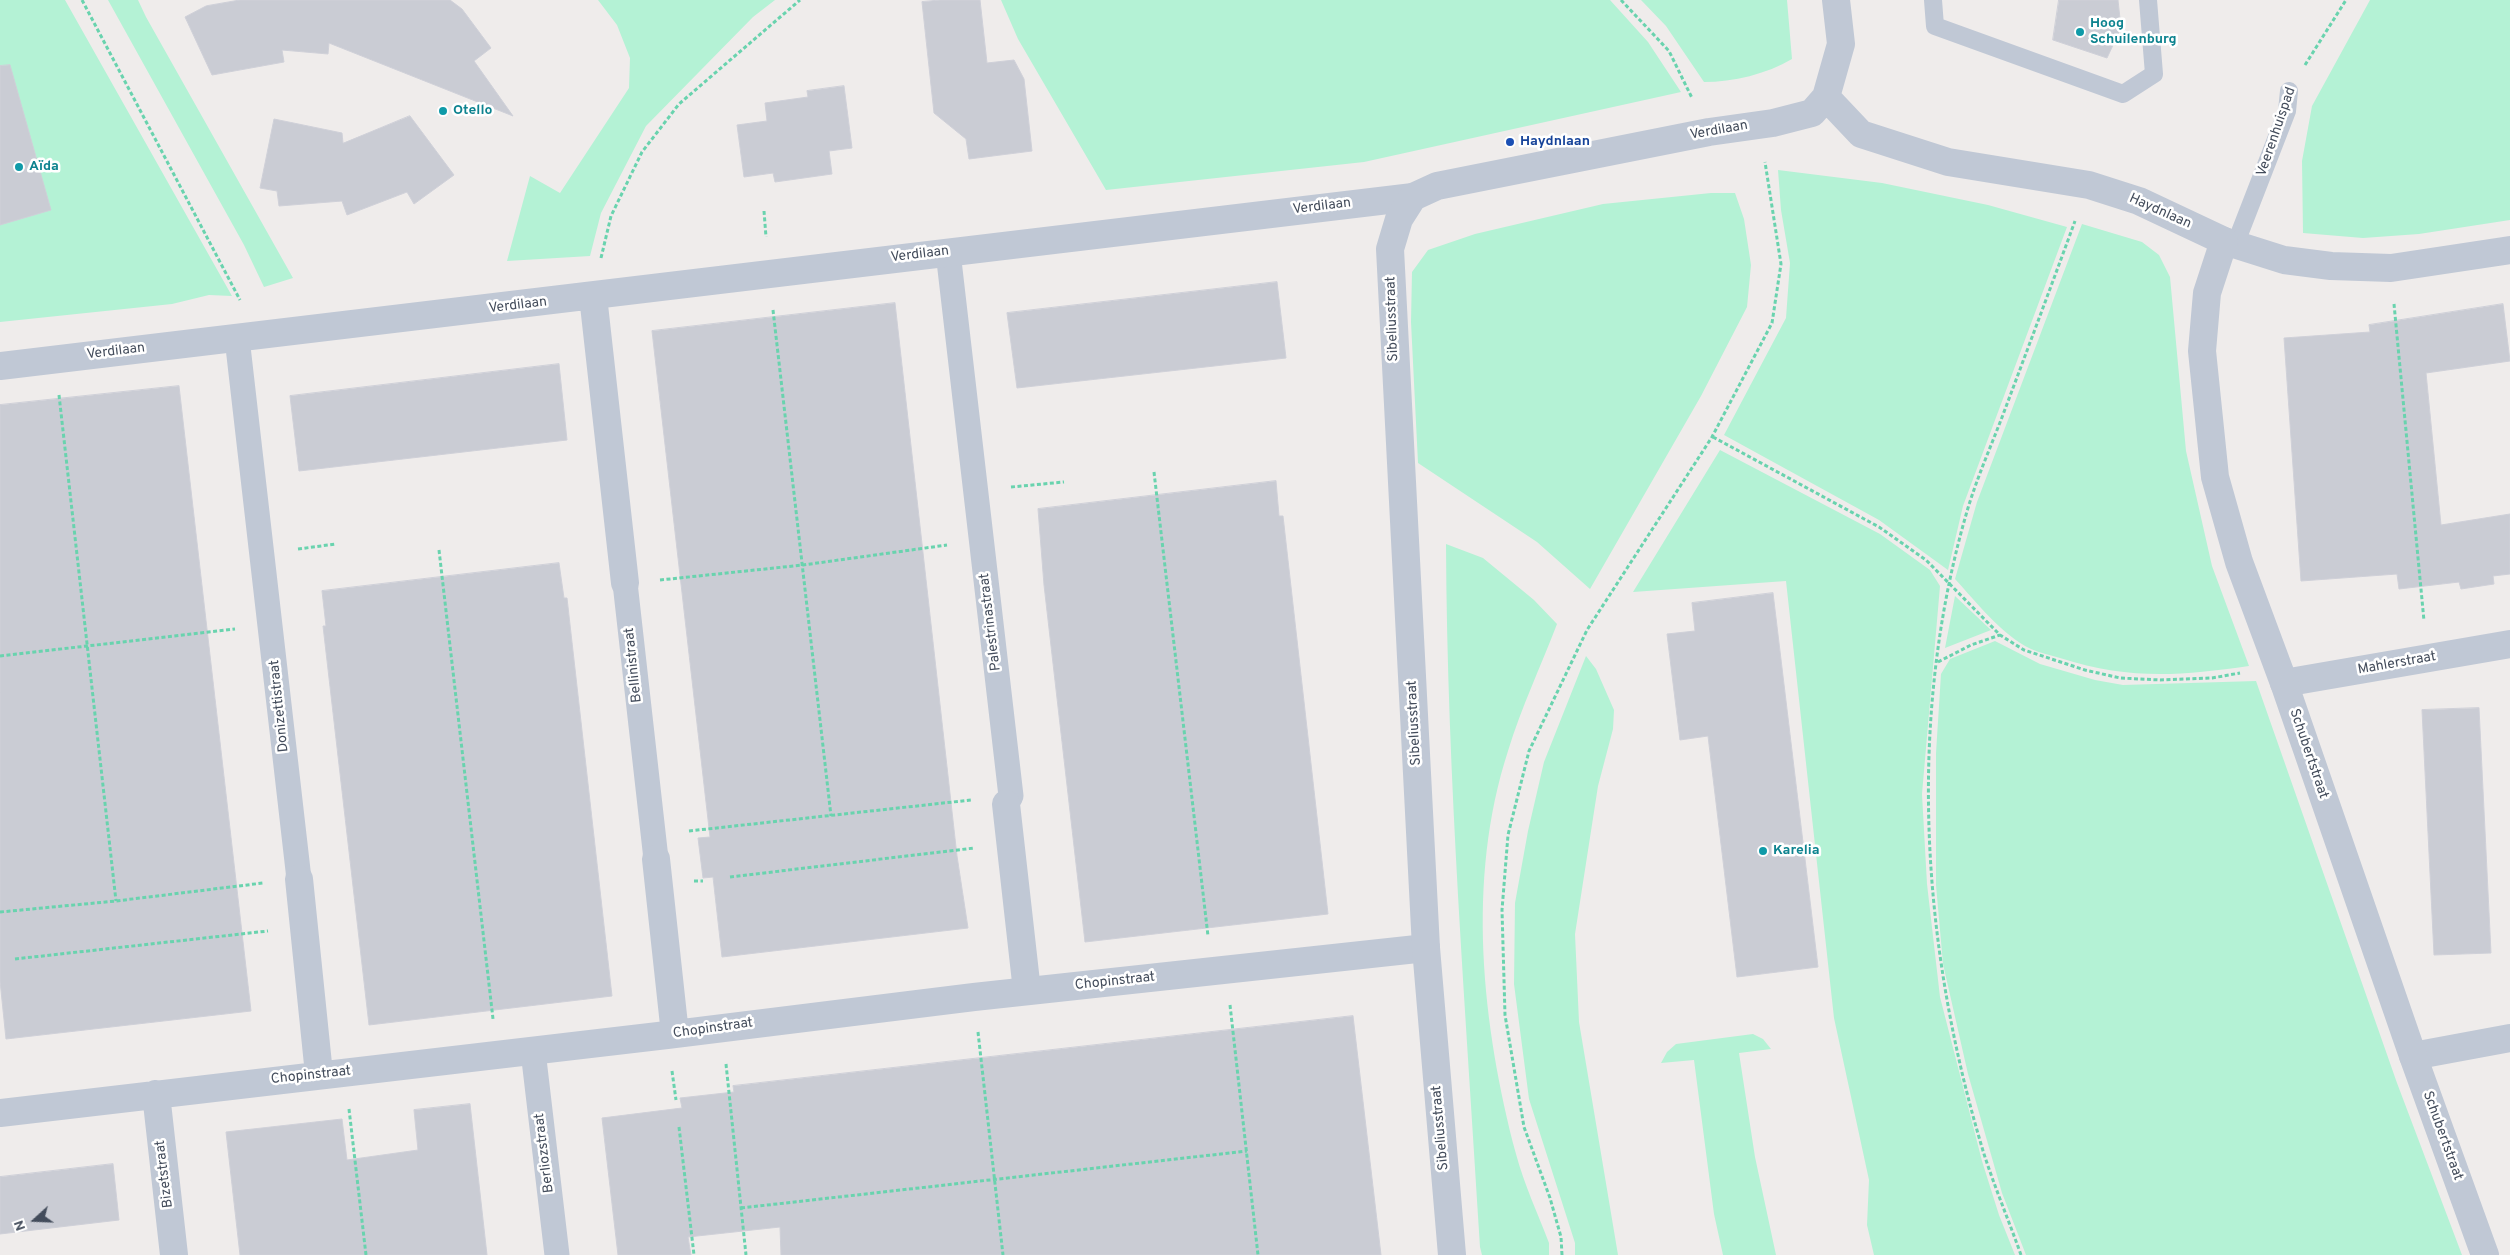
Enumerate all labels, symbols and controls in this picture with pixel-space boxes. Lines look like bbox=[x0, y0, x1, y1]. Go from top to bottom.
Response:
place label: Hoog Schuilenburg bbox=[2090, 16, 2177, 48]
marker: Hoog Schuilenburg bbox=[2074, 26, 2086, 38]
street label: Veerenhuispad bbox=[2254, 85, 2300, 179]
place label: Otello bbox=[453, 103, 492, 119]
marker: Otello bbox=[437, 105, 449, 117]
street label: Verdilaan bbox=[1689, 118, 1749, 144]
place label: Haydnlaan bbox=[1520, 134, 1590, 150]
marker: Haydnlaan bbox=[1504, 136, 1516, 148]
place label: Aïda bbox=[29, 159, 59, 175]
marker: Aïda bbox=[13, 161, 25, 173]
street label: Haydnlaan bbox=[2126, 191, 2194, 233]
street label: Verdilaan bbox=[1292, 195, 1352, 219]
street label: Verdilaan bbox=[890, 243, 950, 267]
street label: Sibeliusstraat bbox=[1383, 276, 1403, 362]
street label: Verdilaan bbox=[488, 294, 548, 318]
street label: Verdilaan bbox=[86, 340, 146, 364]
street label: Palestrinastraat bbox=[977, 572, 1005, 672]
street label: Bellinistraat bbox=[622, 627, 646, 703]
street label: Mahlerstraat bbox=[2357, 649, 2437, 679]
street label: Donizettistraat bbox=[267, 659, 293, 753]
street label: Sibeliusstraat bbox=[1404, 680, 1426, 766]
street label: Schubertstraat bbox=[2285, 707, 2331, 801]
place label: Karelia bbox=[1773, 843, 1820, 859]
marker: Karelia bbox=[1757, 845, 1769, 857]
street label: Chopinstraat bbox=[1074, 969, 1156, 995]
street label: Chopinstraat bbox=[672, 1015, 754, 1043]
street label: Chopinstraat bbox=[270, 1063, 352, 1089]
street label: Sibeliusstraat bbox=[1429, 1085, 1453, 1171]
street label: Schubertstraat bbox=[2418, 1089, 2466, 1183]
street label: Berliozstraat bbox=[532, 1112, 558, 1194]
street label: Bizetstraat bbox=[152, 1139, 178, 1209]
north arrow bbox=[10, 1195, 60, 1245]
text: N bbox=[11, 1218, 30, 1233]

